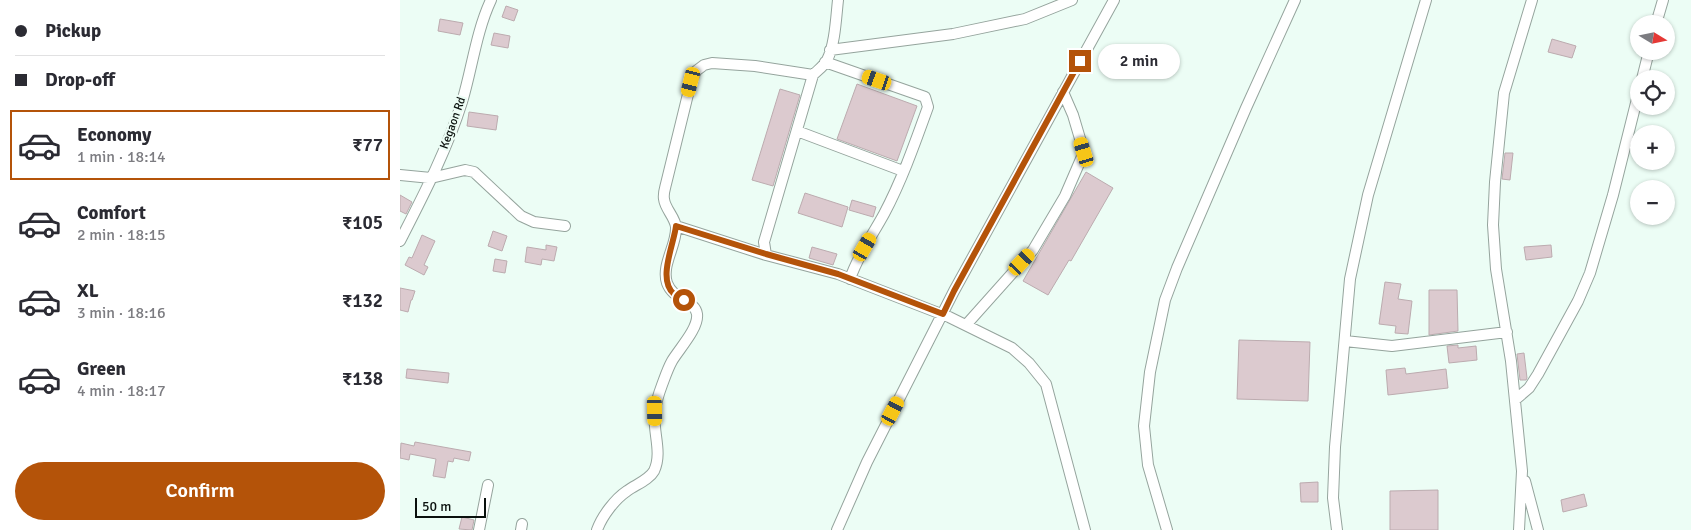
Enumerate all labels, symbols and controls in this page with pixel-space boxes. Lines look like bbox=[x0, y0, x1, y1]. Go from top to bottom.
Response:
north arrow bbox=[1630, 15, 1675, 60]
map controls bbox=[1630, 15, 1675, 225]
text: Pickup bbox=[45, 19, 101, 43]
callout: 2 min bbox=[1098, 44, 1180, 78]
route end bbox=[1069, 50, 1091, 72]
text: 2 min bbox=[1120, 51, 1158, 71]
car bbox=[680, 66, 701, 98]
text: Drop-off bbox=[45, 68, 115, 92]
car bbox=[860, 68, 893, 92]
button: locate bbox=[1630, 70, 1675, 115]
street label: Kegaon Rd bbox=[437, 95, 469, 151]
icon: car bbox=[17, 123, 62, 168]
text: Economy bbox=[77, 123, 151, 147]
button: + bbox=[1630, 125, 1675, 170]
text: ₹77 bbox=[352, 133, 383, 157]
car bbox=[1072, 135, 1095, 169]
text: 1 min · 18:14 bbox=[77, 147, 166, 167]
button: − bbox=[1630, 180, 1675, 225]
icon: car bbox=[17, 201, 62, 246]
text: Comfort bbox=[77, 201, 146, 225]
text: ₹105 bbox=[342, 211, 383, 235]
text: 2 min · 18:15 bbox=[77, 225, 166, 245]
car bbox=[851, 230, 878, 264]
car bbox=[1006, 246, 1037, 278]
icon: car bbox=[17, 279, 62, 324]
text: XL bbox=[77, 279, 99, 303]
text: ₹132 bbox=[342, 289, 383, 313]
route start bbox=[673, 289, 695, 311]
text: 3 min · 18:16 bbox=[77, 303, 166, 323]
icon: car bbox=[17, 357, 62, 402]
text: Green bbox=[77, 357, 126, 381]
text: ₹138 bbox=[342, 367, 383, 391]
text: 4 min · 18:17 bbox=[77, 381, 166, 401]
car bbox=[879, 394, 906, 428]
car bbox=[647, 396, 662, 426]
button: Confirm bbox=[15, 462, 385, 520]
scale bar bbox=[415, 495, 486, 518]
text: 50 m bbox=[422, 498, 451, 515]

